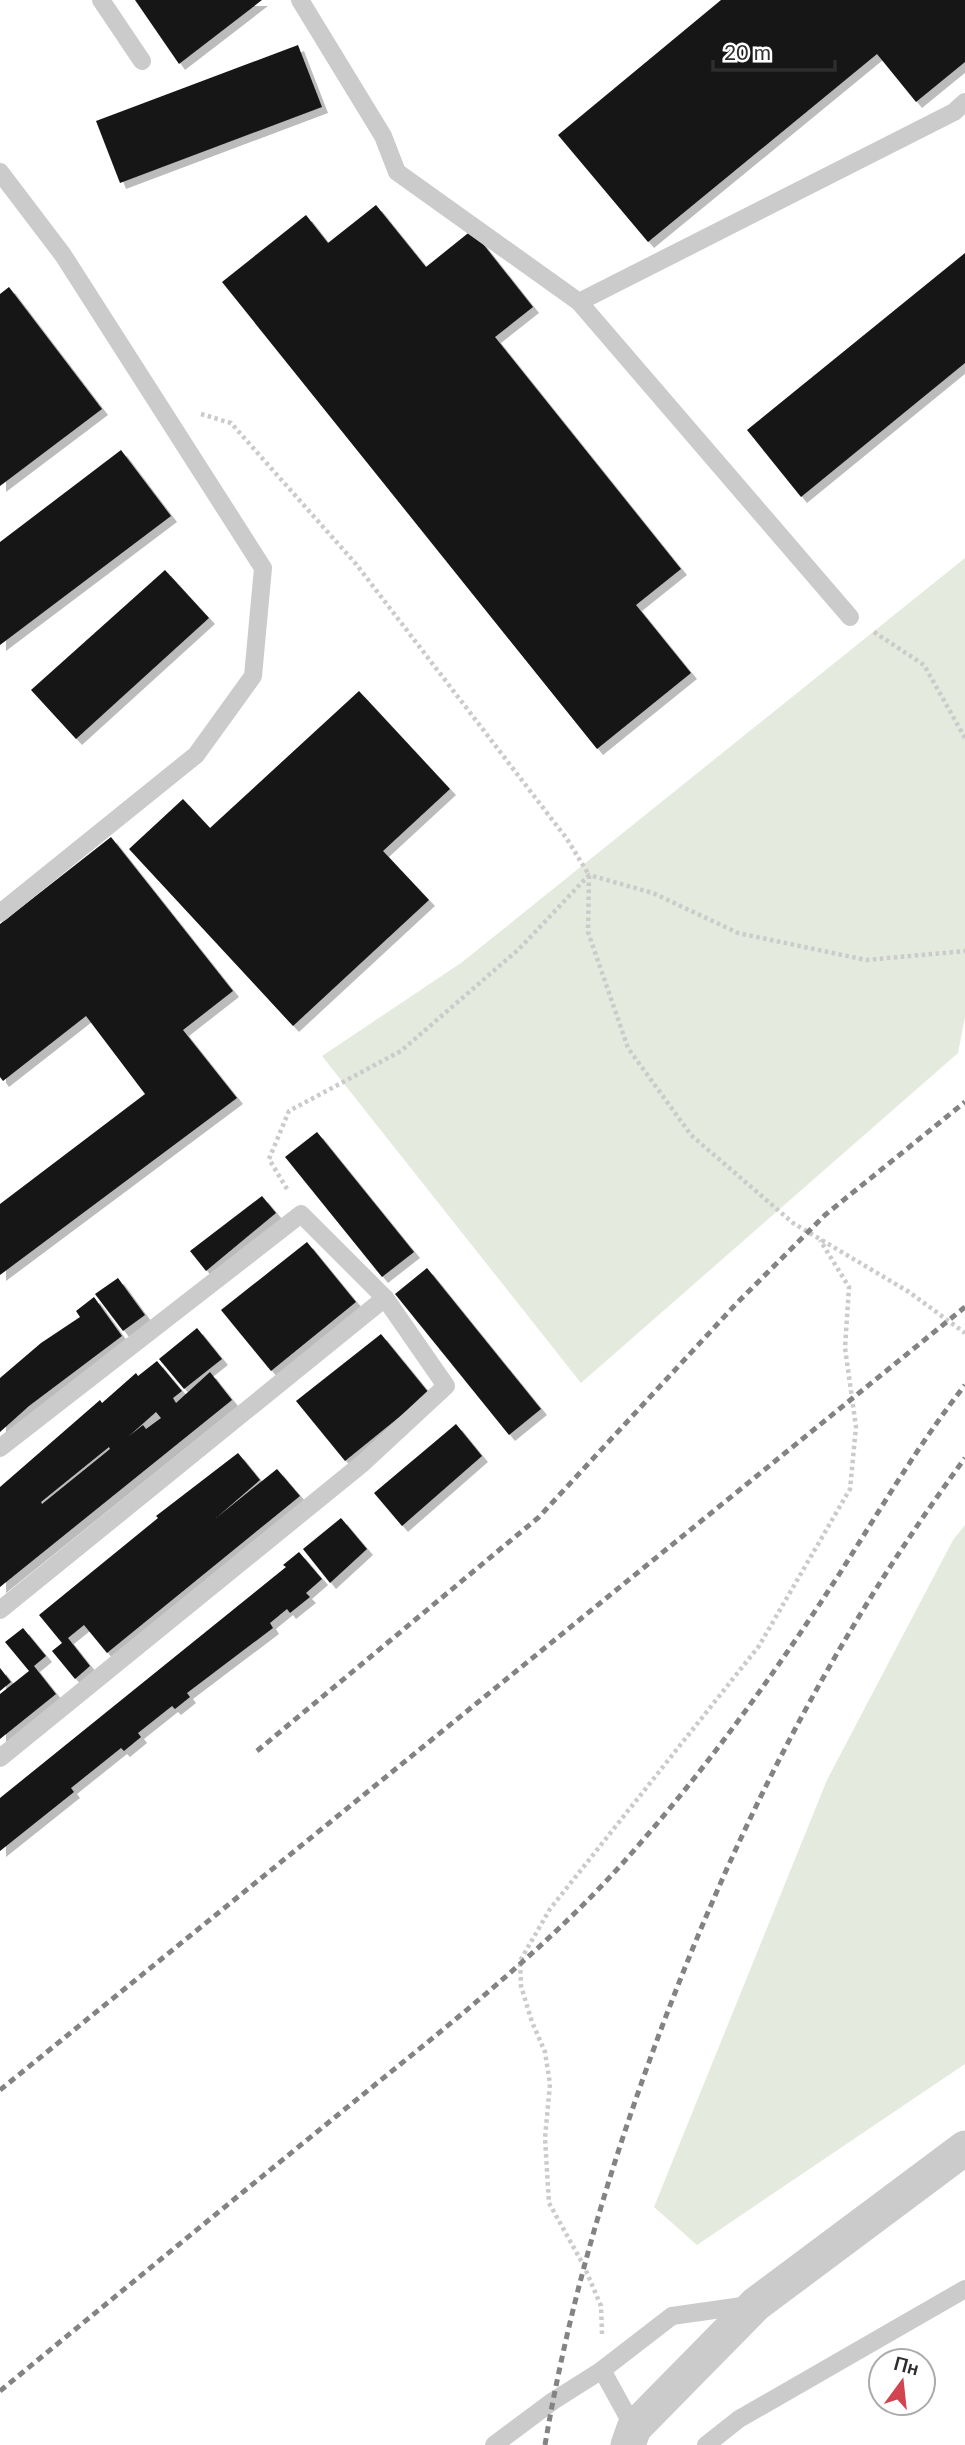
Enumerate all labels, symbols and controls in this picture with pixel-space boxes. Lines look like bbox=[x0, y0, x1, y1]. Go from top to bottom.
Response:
scale bar bbox=[713, 28, 836, 72]
text: 20 m bbox=[724, 39, 771, 64]
north arrow bbox=[867, 2347, 937, 2417]
text: Пн bbox=[892, 2351, 922, 2379]

